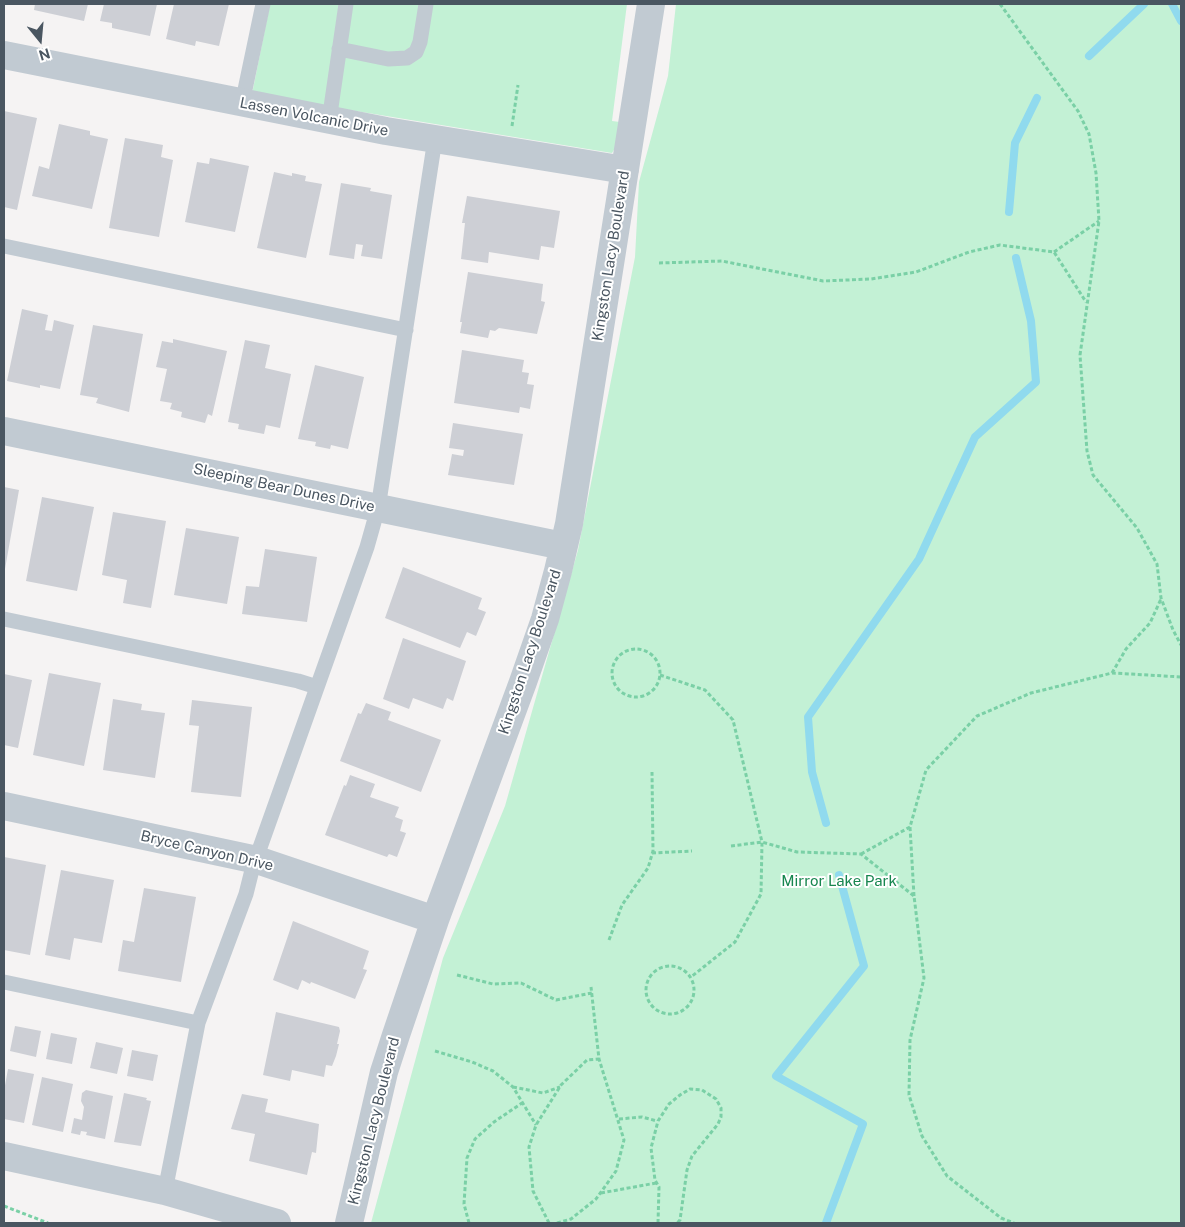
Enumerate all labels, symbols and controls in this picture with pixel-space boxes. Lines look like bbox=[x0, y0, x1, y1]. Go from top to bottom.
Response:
north arrow bbox=[15, 15, 65, 65]
text: N bbox=[37, 45, 52, 64]
street label: Lassen Volcanic Drive bbox=[238, 94, 390, 140]
street label: Kingston Lacy Boulevard bbox=[589, 170, 633, 342]
street label: Sleeping Bear Dunes Drive bbox=[191, 460, 377, 516]
street label: Kingston Lacy Boulevard bbox=[495, 567, 565, 737]
street label: Bryce Canyon Drive bbox=[139, 827, 275, 875]
park label: Mirror Lake Park bbox=[781, 872, 897, 890]
street label: Kingston Lacy Boulevard bbox=[344, 1035, 404, 1207]

